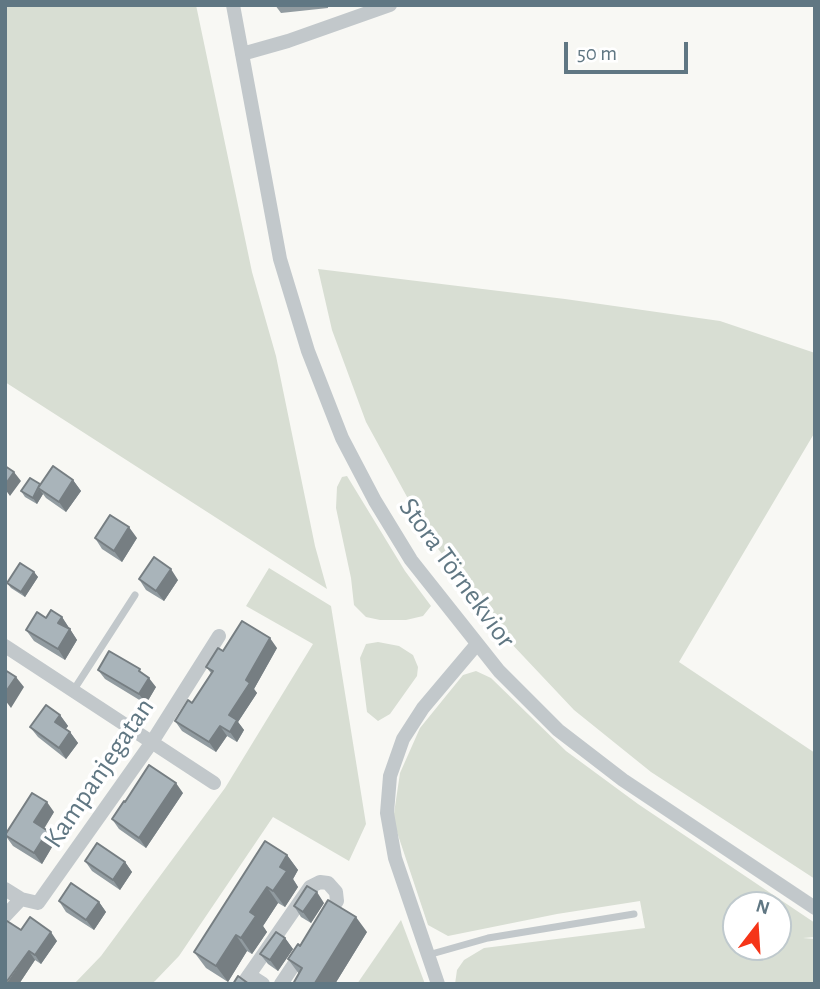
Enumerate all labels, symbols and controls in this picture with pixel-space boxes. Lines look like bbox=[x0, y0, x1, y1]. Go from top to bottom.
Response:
scale bar bbox=[568, 28, 692, 72]
text: 50 m bbox=[577, 43, 617, 64]
street label: Stora Törnekvior bbox=[391, 491, 523, 655]
street label: Kampanjegatan bbox=[36, 692, 162, 854]
north arrow bbox=[722, 891, 792, 961]
text: N bbox=[754, 896, 772, 918]

